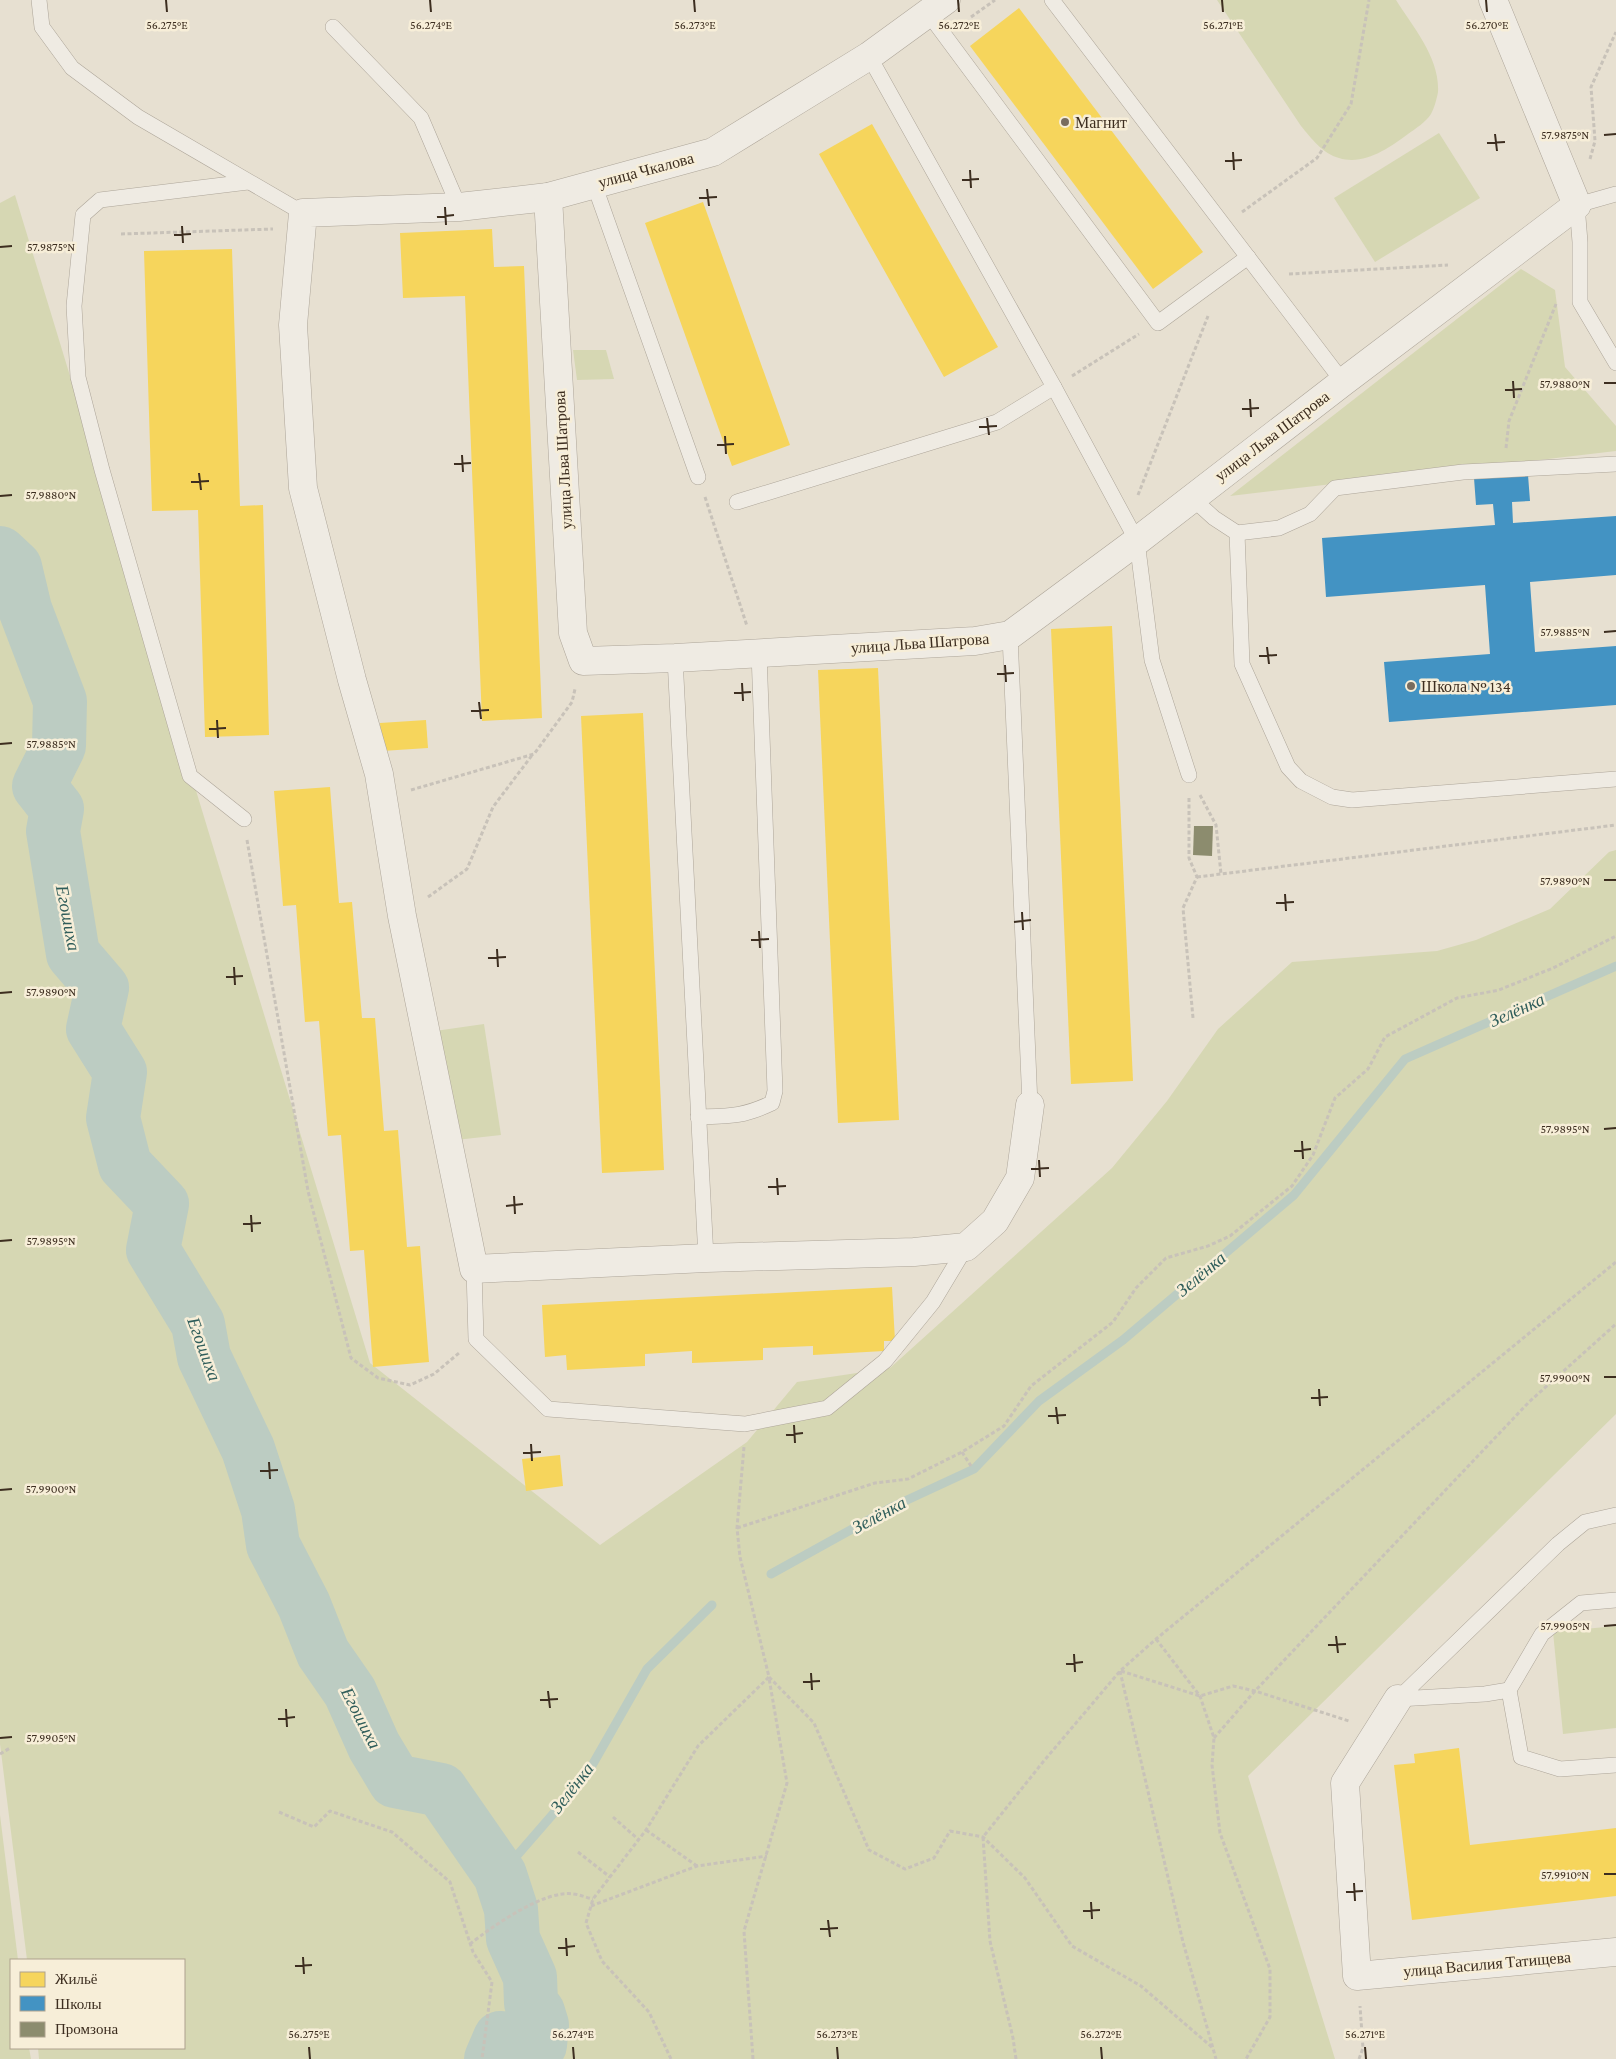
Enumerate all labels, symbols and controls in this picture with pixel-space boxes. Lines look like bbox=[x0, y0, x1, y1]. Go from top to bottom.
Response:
text: 56.275°E bbox=[146, 18, 188, 32]
text: 56.274°E bbox=[410, 18, 452, 32]
text: 56.273°E bbox=[674, 18, 716, 32]
text: 56.272°E bbox=[938, 18, 980, 32]
text: 56.271°E bbox=[1203, 18, 1243, 32]
text: 56.270°E bbox=[1466, 18, 1509, 32]
place label: Магнит bbox=[1075, 114, 1127, 131]
marker: Магнит bbox=[1059, 116, 1071, 128]
text: 57.9875°N bbox=[1541, 128, 1589, 142]
street label: улица Чкалова bbox=[596, 149, 696, 192]
text: 57.9875°N bbox=[27, 240, 75, 254]
text: 57.9880°N bbox=[1540, 377, 1591, 391]
street label: улица Льва Шатрова bbox=[1212, 388, 1333, 485]
street label: улица Льва Шатрова bbox=[551, 390, 576, 530]
text: 57.9880°N bbox=[26, 488, 77, 502]
text: 57.9885°N bbox=[1540, 625, 1590, 639]
street label: улица Льва Шатрова bbox=[850, 630, 990, 657]
place label: Школа № 134 bbox=[1421, 678, 1511, 695]
marker: Школа № 134 bbox=[1405, 680, 1417, 692]
text: 57.9885°N bbox=[26, 737, 76, 751]
text: 57.9890°N bbox=[1540, 874, 1590, 888]
water label: Егошиха bbox=[52, 883, 84, 952]
text: 57.9890°N bbox=[26, 985, 76, 999]
water label: Зелёнка bbox=[1486, 989, 1548, 1031]
text: 57.9895°N bbox=[1540, 1122, 1590, 1136]
text: 57.9895°N bbox=[26, 1234, 76, 1248]
water label: Зелёнка bbox=[1172, 1248, 1230, 1300]
water label: Егошиха bbox=[183, 1313, 225, 1384]
text: 57.9900°N bbox=[1540, 1371, 1591, 1385]
text: 57.9900°N bbox=[26, 1482, 77, 1496]
water label: Зелёнка bbox=[849, 1493, 909, 1537]
text: 57.9905°N bbox=[1540, 1619, 1590, 1633]
water label: Егошиха bbox=[337, 1683, 385, 1752]
text: 57.9905°N bbox=[26, 1731, 76, 1745]
water label: Зелёнка bbox=[546, 1759, 598, 1817]
text: 57.9910°N bbox=[1541, 1868, 1589, 1882]
street label: улица Василия Татищева bbox=[1402, 1948, 1572, 1981]
legend bbox=[10, 1959, 185, 2049]
text: Жильё bbox=[55, 1971, 98, 1987]
text: Школы bbox=[55, 1996, 102, 2012]
text: Промзона bbox=[55, 2021, 118, 2037]
text: 56.275°E bbox=[288, 2027, 330, 2041]
text: 56.274°E bbox=[552, 2027, 594, 2041]
text: 56.273°E bbox=[816, 2027, 858, 2041]
text: 56.272°E bbox=[1080, 2027, 1122, 2041]
text: 56.271°E bbox=[1345, 2027, 1385, 2041]

